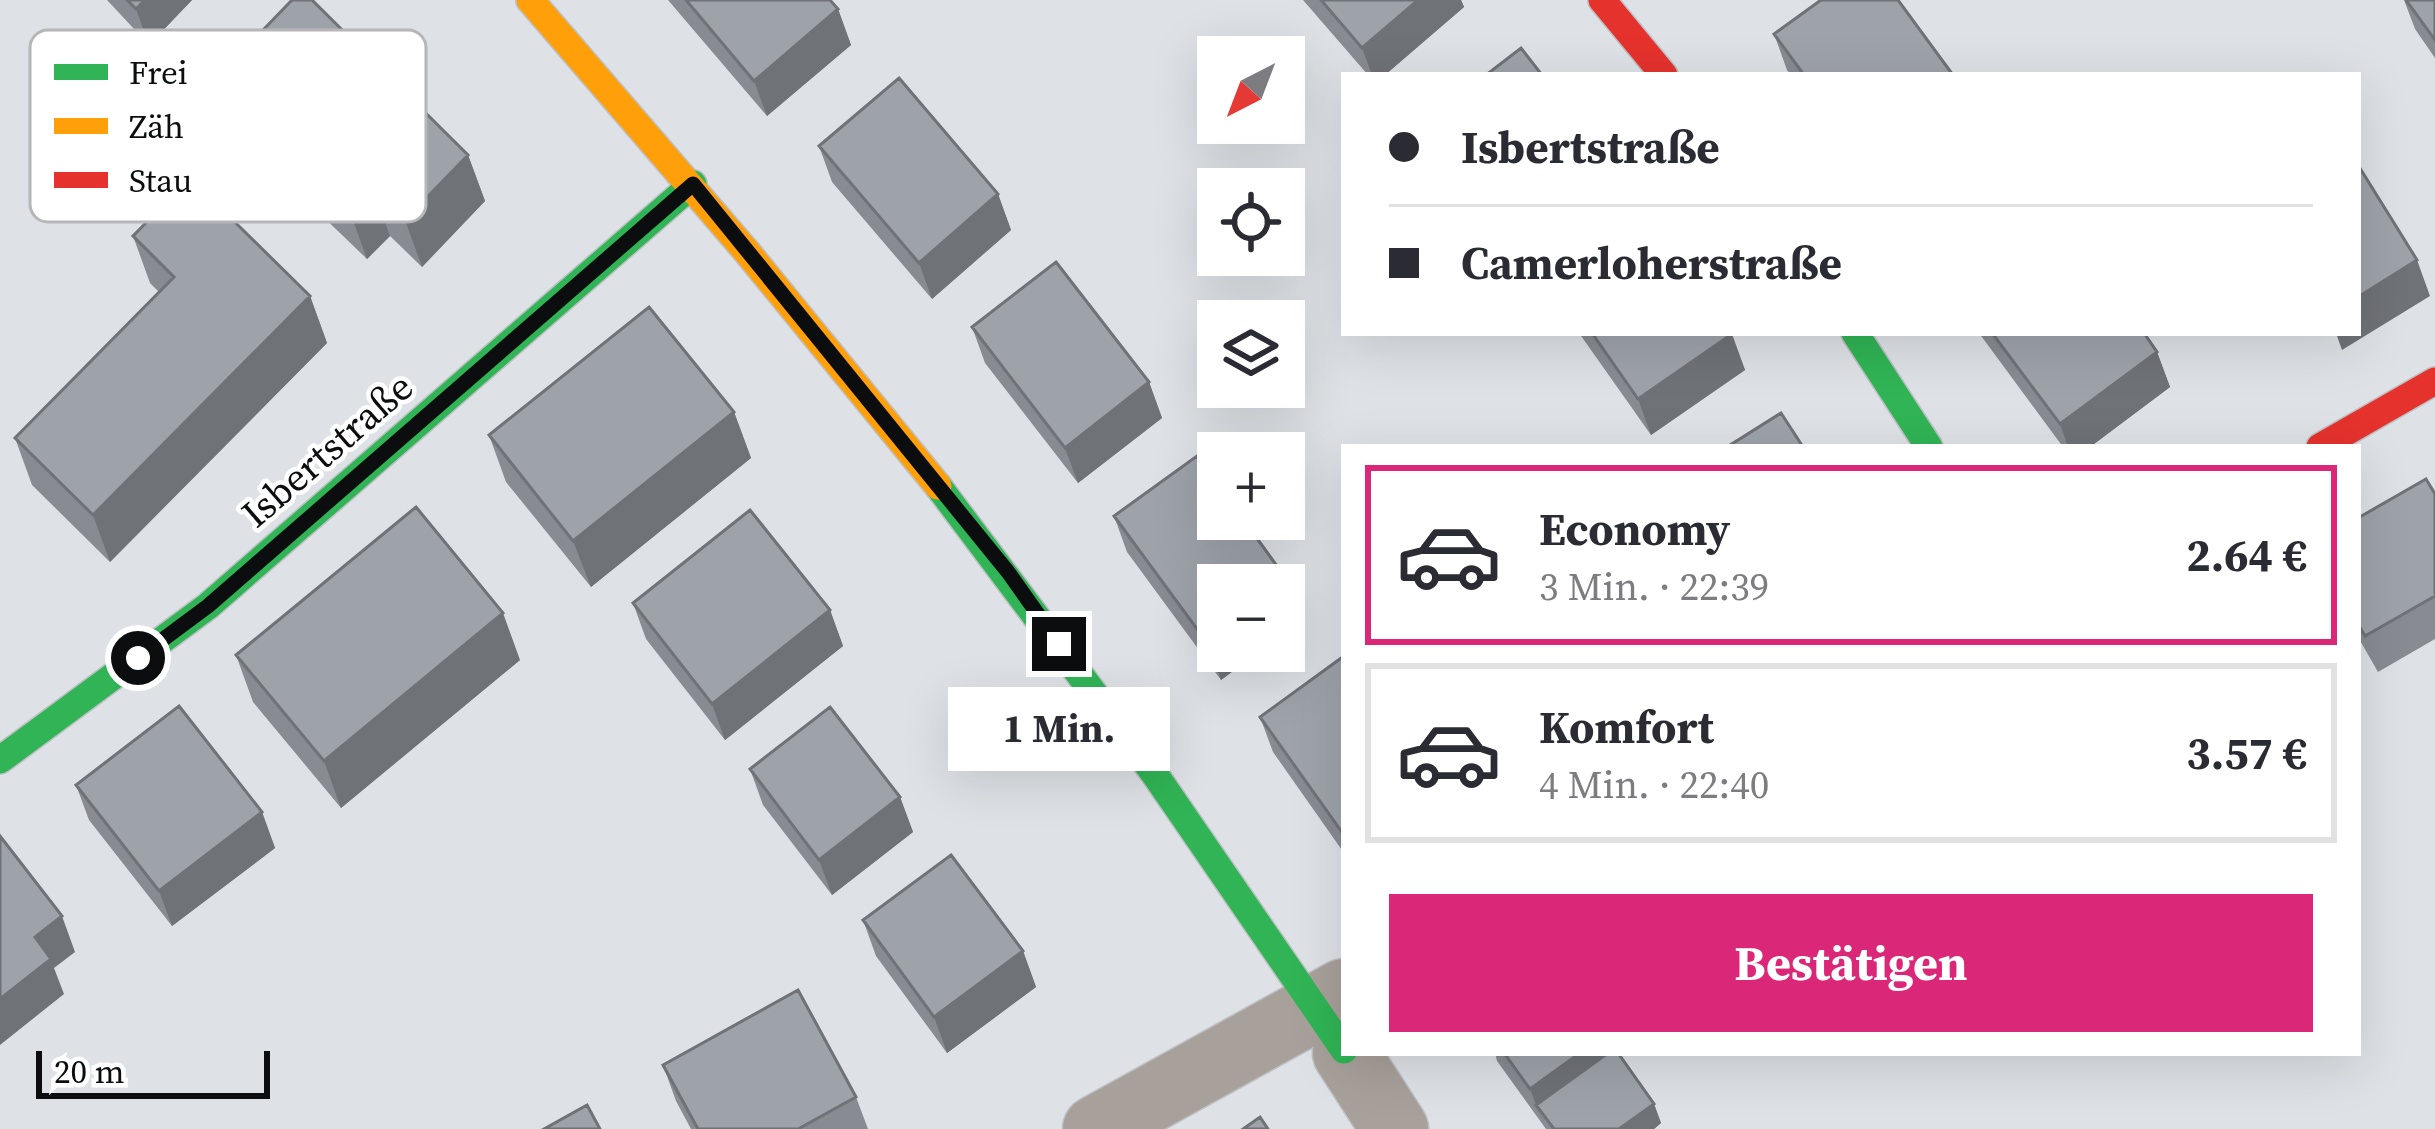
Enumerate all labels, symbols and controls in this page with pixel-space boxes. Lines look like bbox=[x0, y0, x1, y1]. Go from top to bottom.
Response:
legend bbox=[30, 30, 426, 222]
north arrow bbox=[1197, 36, 1305, 144]
map controls bbox=[1197, 36, 1305, 672]
text: Frei bbox=[129, 50, 188, 95]
text: Zäh bbox=[129, 104, 184, 149]
text: Isbertstraße bbox=[1461, 116, 1720, 178]
text: Stau bbox=[129, 158, 192, 203]
button: locate bbox=[1197, 168, 1305, 276]
text: Camerloherstraße bbox=[1461, 232, 1842, 294]
button: layers bbox=[1197, 300, 1305, 408]
street label: Isbertstraße bbox=[230, 361, 424, 539]
button: + bbox=[1197, 432, 1305, 540]
text: Economy bbox=[1539, 498, 1730, 560]
icon: car bbox=[1395, 501, 1503, 609]
text: 2.64 € bbox=[2186, 524, 2307, 586]
text: 3 Min. · 22:39 bbox=[1539, 560, 1769, 613]
button: − bbox=[1197, 564, 1305, 672]
route end bbox=[1032, 617, 1086, 671]
route start bbox=[111, 631, 165, 685]
callout: 1 Min. bbox=[948, 686, 1170, 770]
text: Komfort bbox=[1539, 696, 1714, 758]
icon: car bbox=[1395, 699, 1503, 807]
text: 1 Min. bbox=[1003, 702, 1115, 755]
text: 3.57 € bbox=[2186, 722, 2307, 784]
text: 4 Min. · 22:40 bbox=[1539, 758, 1769, 811]
button: Bestätigen bbox=[1389, 894, 2313, 1032]
scale bar bbox=[36, 1045, 270, 1098]
text: 20 m bbox=[54, 1049, 124, 1094]

